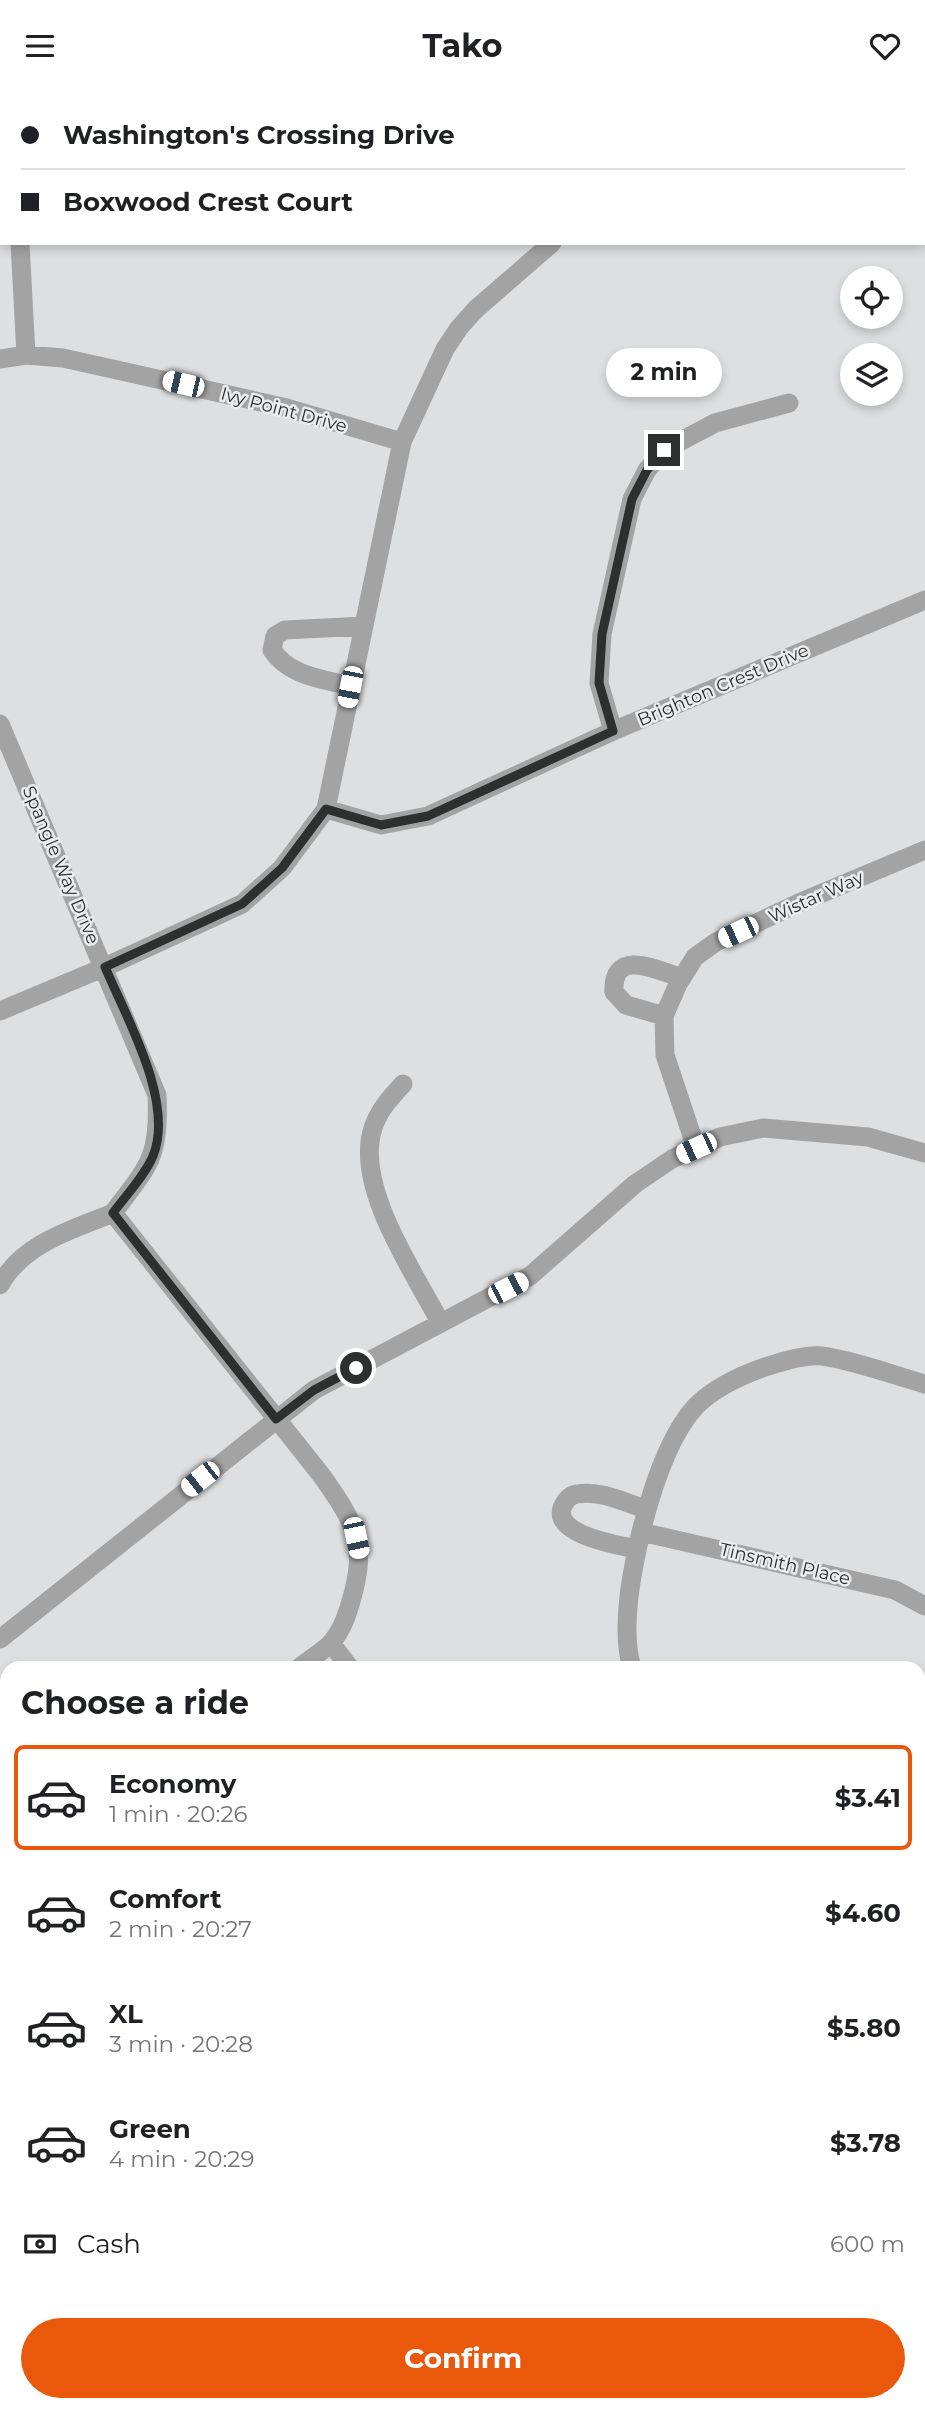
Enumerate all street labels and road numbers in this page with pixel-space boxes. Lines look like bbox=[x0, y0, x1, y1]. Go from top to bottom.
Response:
street label: Ivy Point Drive bbox=[218, 383, 350, 437]
street label: Brighton Crest Drive bbox=[634, 639, 812, 731]
street label: Spangle Way Drive bbox=[18, 783, 104, 947]
street label: Wistar Way bbox=[765, 866, 867, 928]
street label: Tinsmith Place bbox=[718, 1538, 853, 1590]

